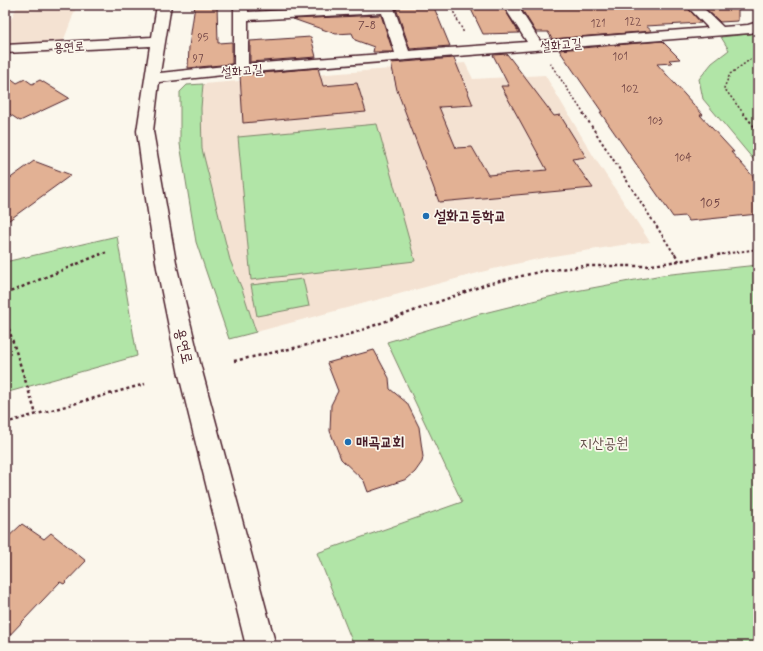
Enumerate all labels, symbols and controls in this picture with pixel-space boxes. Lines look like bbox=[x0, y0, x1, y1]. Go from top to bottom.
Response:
house number: 122 bbox=[624, 15, 642, 29]
house number: 121 bbox=[590, 17, 606, 31]
house number: 7-8 bbox=[358, 19, 376, 33]
house number: 95 bbox=[197, 31, 209, 45]
street label: 설화고길 bbox=[540, 35, 583, 56]
street label: 용연로 bbox=[53, 38, 85, 57]
house number: 101 bbox=[612, 50, 628, 64]
house number: 97 bbox=[193, 52, 204, 66]
street label: 설화고길 bbox=[221, 61, 264, 82]
house number: 102 bbox=[621, 82, 639, 96]
house number: 103 bbox=[647, 114, 663, 128]
house number: 104 bbox=[674, 151, 692, 165]
house number: 105 bbox=[700, 195, 720, 212]
place label: 설화고등학교 bbox=[434, 207, 506, 227]
marker: 설화고등학교 bbox=[421, 211, 431, 221]
street label: 용연로 bbox=[169, 326, 197, 366]
place label: 매곡교회 bbox=[356, 433, 404, 453]
park label: 지산공원 bbox=[580, 434, 628, 454]
marker: 매곡교회 bbox=[343, 437, 353, 447]

